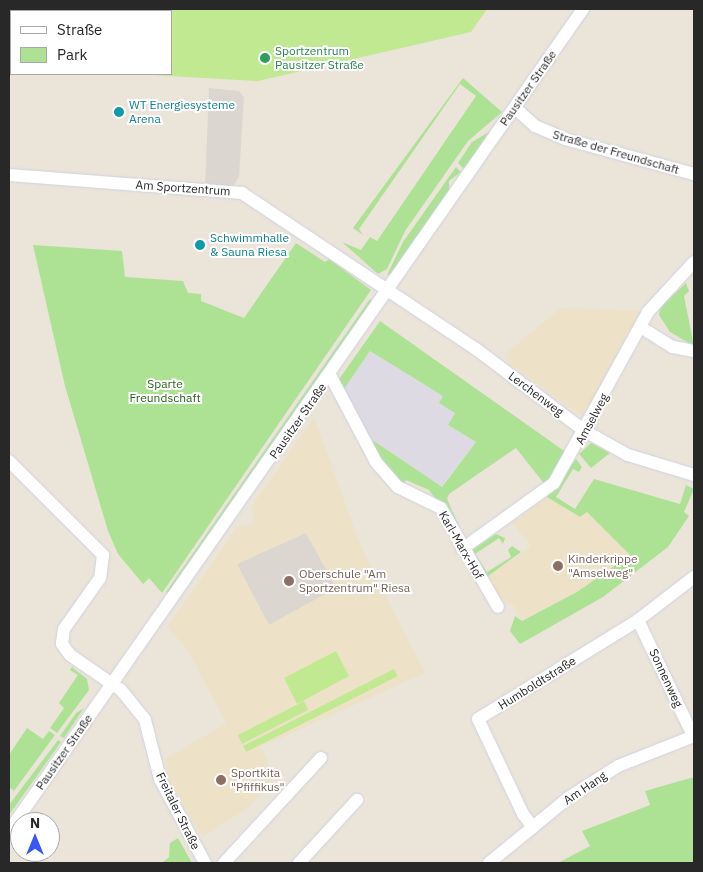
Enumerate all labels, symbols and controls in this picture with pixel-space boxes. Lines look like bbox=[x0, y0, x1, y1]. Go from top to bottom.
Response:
legend bbox=[10, 10, 172, 75]
text: Straße bbox=[57, 20, 102, 39]
place label: Sportzentrum Pausitzer Straße bbox=[275, 44, 364, 72]
text: Park bbox=[57, 45, 87, 64]
street label: Pausitzer Straße bbox=[497, 47, 559, 129]
marker: Sportzentrum Pausitzer Straße bbox=[259, 52, 271, 64]
place label: WT Energiesysteme Arena bbox=[129, 98, 235, 126]
marker: WT Energiesysteme Arena bbox=[113, 106, 125, 118]
street label: Straße der Freundschaft bbox=[551, 127, 681, 177]
street label: Am Sportzentrum bbox=[135, 178, 231, 198]
place label: Schwimmhalle & Sauna Riesa bbox=[210, 231, 289, 259]
marker: Schwimmhalle & Sauna Riesa bbox=[194, 239, 206, 251]
street label: Lerchenweg bbox=[506, 369, 566, 419]
park label: Sparte Freundschaft bbox=[129, 377, 201, 405]
street label: Pausitzer Straße bbox=[267, 380, 329, 462]
street label: Amselweg bbox=[573, 391, 611, 447]
street label: Karl-Marx-Hof bbox=[436, 508, 486, 582]
place label: Kinderkrippe "Amselweg" bbox=[568, 552, 638, 580]
marker: Kinderkrippe "Amselweg" bbox=[552, 560, 564, 572]
place label: Oberschule "Am Sportzentrum" Riesa bbox=[299, 567, 410, 595]
marker: Oberschule "Am Sportzentrum" Riesa bbox=[283, 575, 295, 587]
street label: Sonnenweg bbox=[646, 647, 686, 709]
street label: Humboldtstraße bbox=[495, 653, 579, 713]
street label: Pausitzer Straße bbox=[33, 711, 95, 793]
place label: Sportkita "Pfiffikus" bbox=[231, 766, 285, 794]
street label: Am Hang bbox=[561, 768, 609, 808]
street label: Freitaler Straße bbox=[153, 770, 203, 852]
marker: Sportkita "Pfiffikus" bbox=[215, 774, 227, 786]
north arrow bbox=[10, 812, 60, 862]
text: N bbox=[30, 814, 40, 832]

